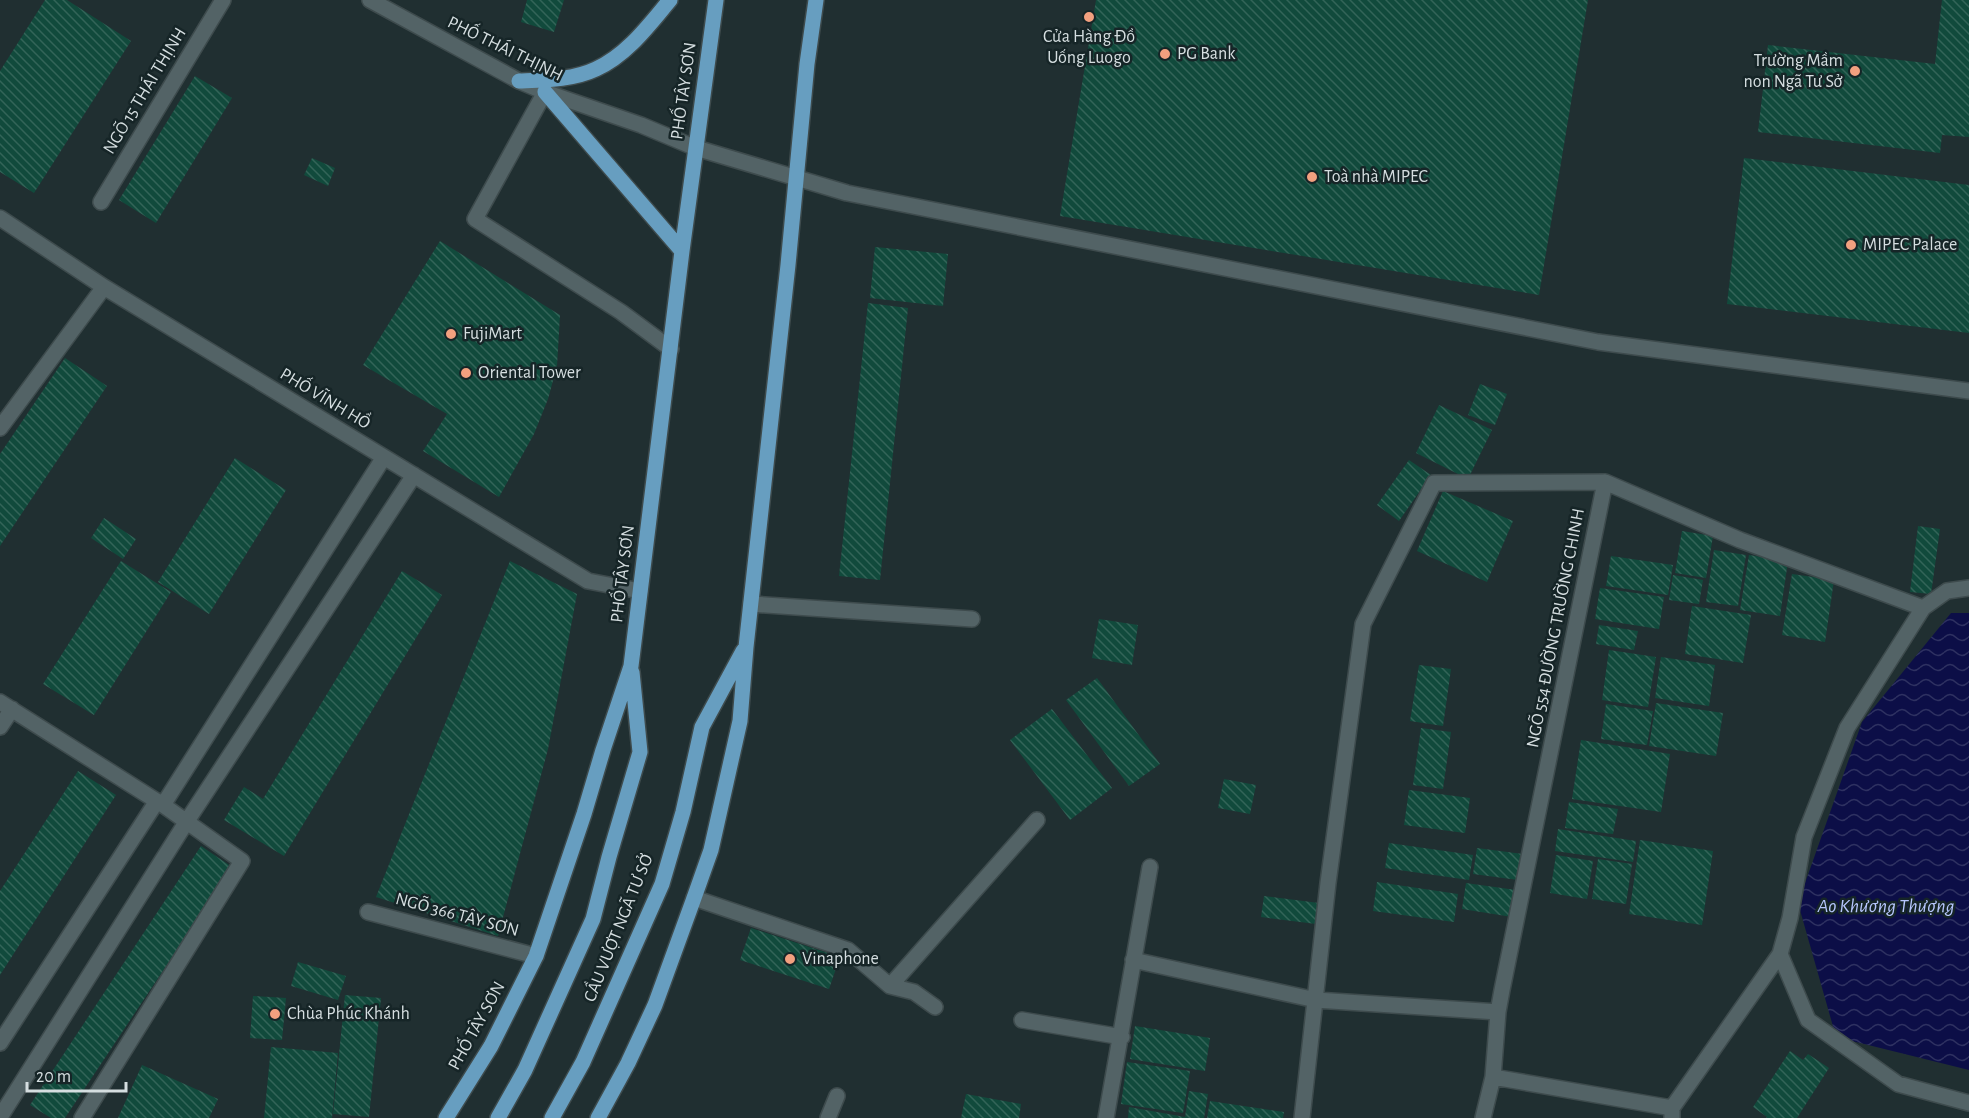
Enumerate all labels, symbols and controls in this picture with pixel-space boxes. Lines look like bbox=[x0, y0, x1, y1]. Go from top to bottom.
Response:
street label: PHỐ THÁI THỊNH bbox=[445, 9, 568, 85]
marker: Cửa Hàng Đồ Uống Luogo bbox=[1082, 10, 1096, 24]
street label: NGÕ 15 THÁI THỊNH bbox=[98, 23, 190, 157]
place label: Cửa Hàng Đồ Uống Luogo bbox=[1043, 27, 1135, 67]
street label: PHỐ TÂY SƠN bbox=[663, 40, 700, 141]
place label: PG Bank bbox=[1177, 45, 1236, 63]
marker: PG Bank bbox=[1158, 47, 1172, 61]
place label: Trường Mầm non Ngã Tư Sở bbox=[1743, 51, 1843, 91]
marker: Trường Mầm non Ngã Tư Sở bbox=[1848, 64, 1862, 78]
place label: Toà nhà MIPEC bbox=[1324, 168, 1428, 186]
marker: Toà nhà MIPEC bbox=[1305, 170, 1319, 184]
place label: MIPEC Palace bbox=[1863, 236, 1957, 254]
marker: MIPEC Palace bbox=[1844, 238, 1858, 252]
place label: FujiMart bbox=[463, 325, 522, 343]
marker: FujiMart bbox=[444, 327, 458, 341]
street label: PHỐ VĨNH HỒ bbox=[277, 361, 376, 433]
place label: Oriental Tower bbox=[478, 364, 581, 382]
marker: Oriental Tower bbox=[459, 366, 473, 380]
street label: NGÕ 554 ĐƯỜNG TRƯỜNG CHINH bbox=[1521, 506, 1588, 749]
street label: PHỐ TÂY SƠN bbox=[603, 524, 638, 624]
street label: CẦU VƯỢT NGÃ TƯ SỞ bbox=[577, 850, 657, 1004]
street label: NGÕ 366 TÂY SƠN bbox=[393, 887, 521, 940]
water label: Ao Khương Thượng bbox=[1817, 896, 1954, 916]
place label: Vinaphone bbox=[802, 950, 879, 968]
marker: Vinaphone bbox=[783, 952, 797, 966]
street label: PHỐ TÂY SƠN bbox=[441, 976, 509, 1073]
place label: Chùa Phúc Khánh bbox=[287, 1005, 410, 1023]
marker: Chùa Phúc Khánh bbox=[268, 1007, 282, 1021]
scale bar bbox=[27, 1055, 126, 1093]
text: 20 m bbox=[36, 1068, 71, 1086]

